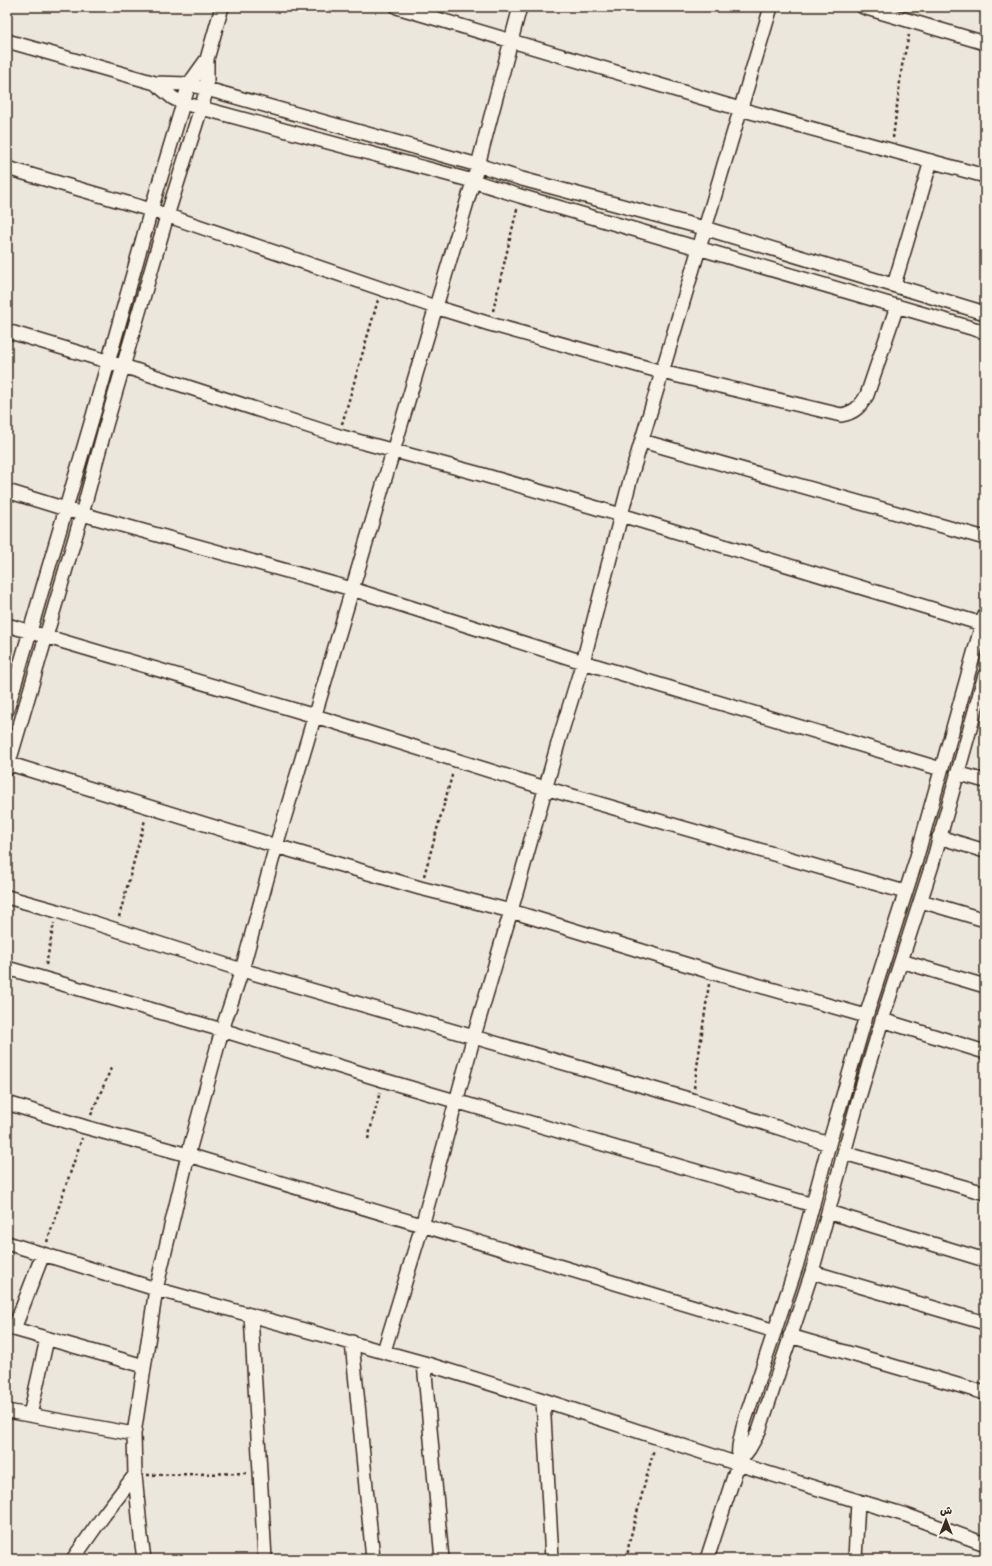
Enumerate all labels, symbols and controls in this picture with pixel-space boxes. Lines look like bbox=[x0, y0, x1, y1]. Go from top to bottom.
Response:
north arrow bbox=[926, 1500, 966, 1540]
text: ش bbox=[940, 1503, 952, 1517]

